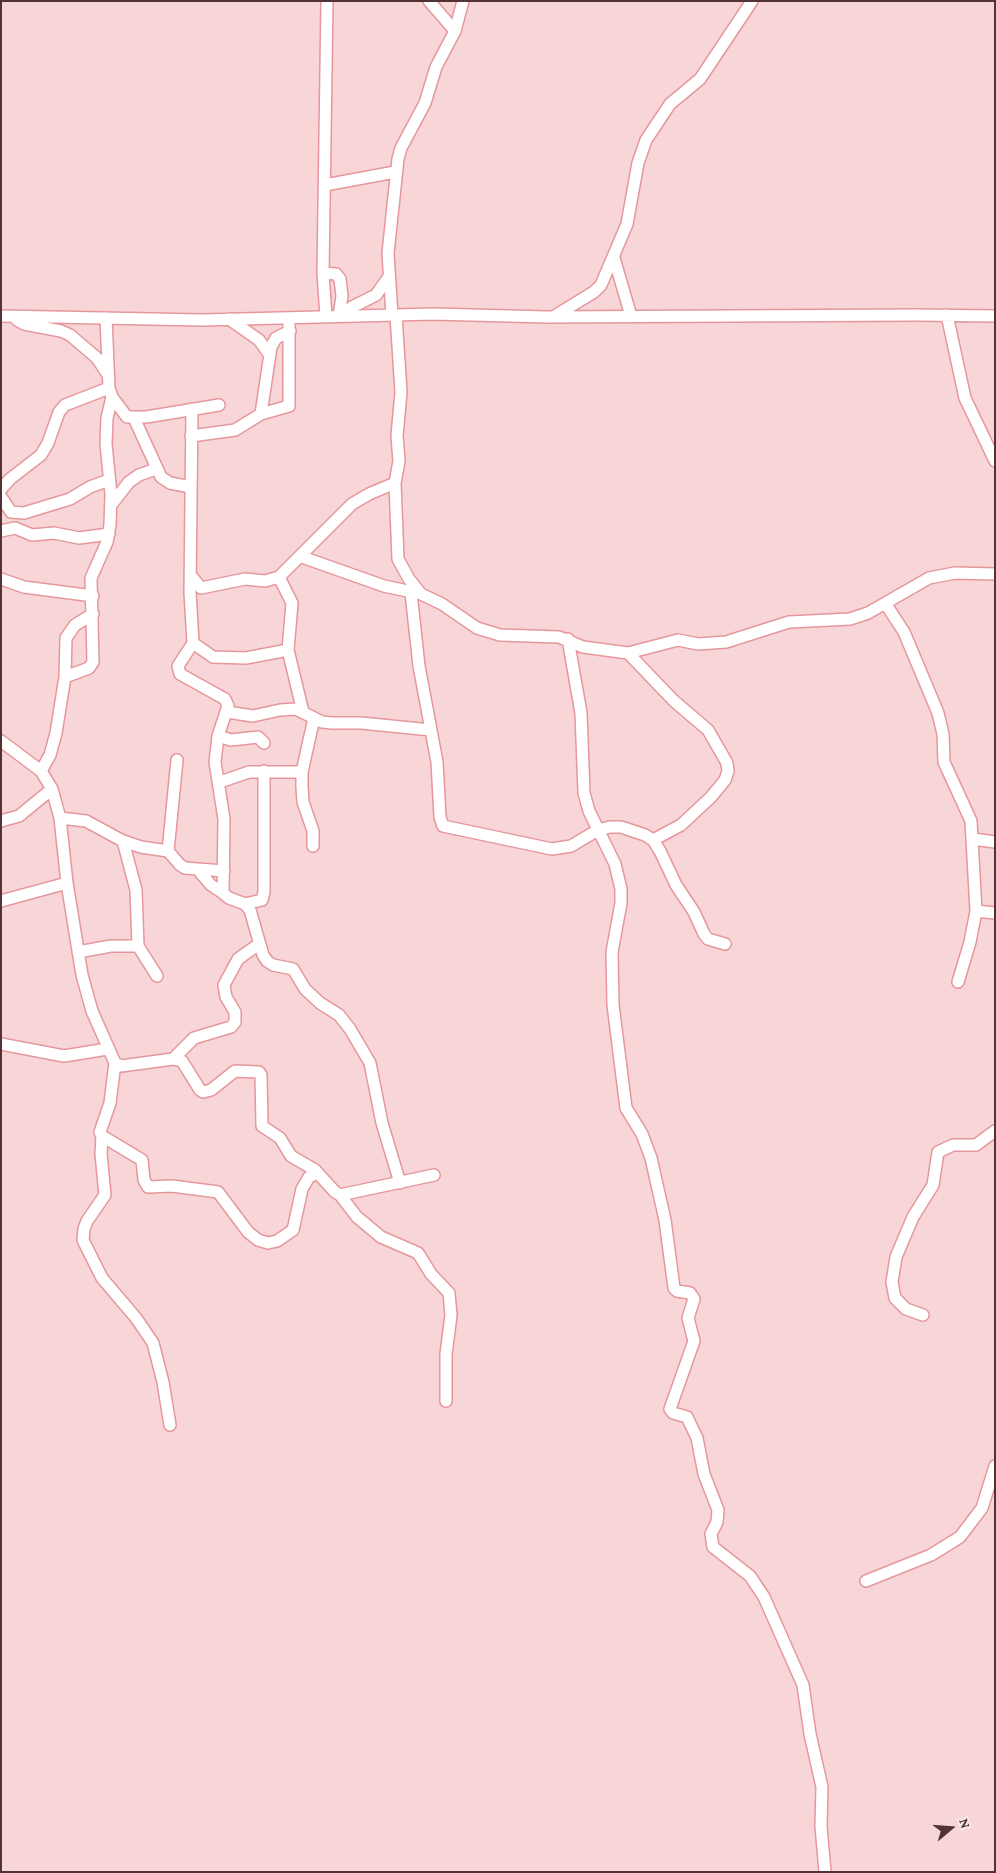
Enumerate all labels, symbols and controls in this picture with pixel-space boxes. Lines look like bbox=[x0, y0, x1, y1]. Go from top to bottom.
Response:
north arrow bbox=[926, 1803, 976, 1853]
text: N bbox=[956, 1816, 974, 1830]

